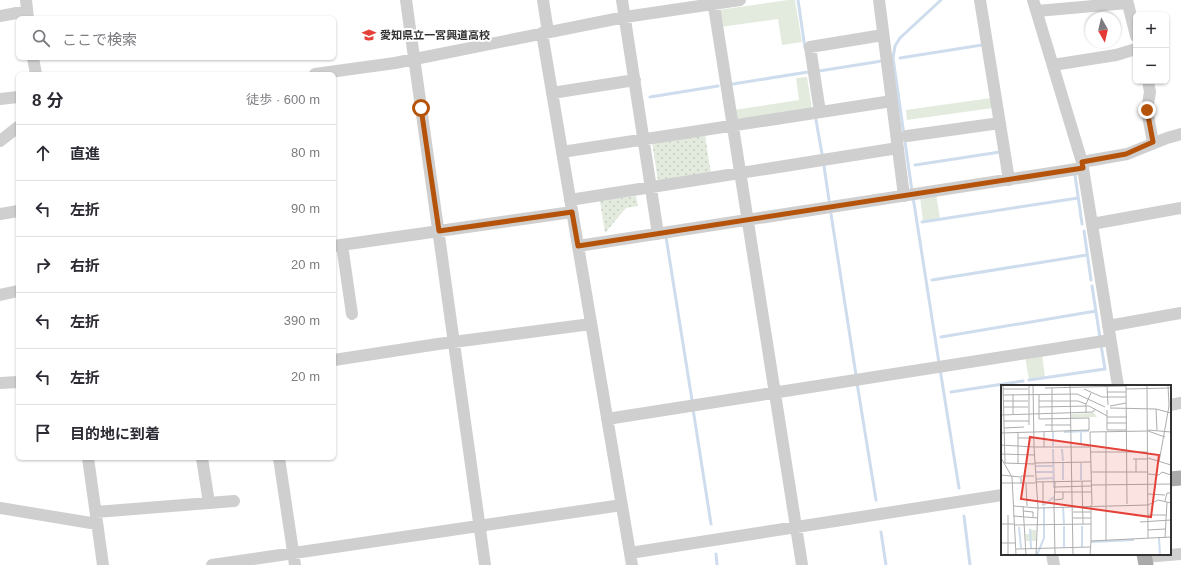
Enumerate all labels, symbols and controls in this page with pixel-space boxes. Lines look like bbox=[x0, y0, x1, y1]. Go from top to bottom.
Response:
north arrow bbox=[1085, 12, 1121, 48]
map controls bbox=[1133, 12, 1169, 84]
button: + bbox=[1133, 12, 1169, 48]
search box bbox=[16, 16, 336, 60]
icon: search bbox=[30, 27, 52, 49]
school or university icon: 愛知県立一宮興道高校 bbox=[361, 27, 377, 43]
place label: 愛知県立一宮興道高校 bbox=[380, 29, 490, 41]
text: ここで検索 bbox=[62, 31, 137, 48]
button: − bbox=[1133, 48, 1169, 84]
text: 8 分 bbox=[32, 91, 63, 110]
text: 徒歩 · 600 m bbox=[246, 92, 320, 107]
route start bbox=[412, 99, 430, 117]
route end bbox=[1138, 101, 1156, 119]
icon: ahead bbox=[32, 142, 54, 164]
text: 直進 bbox=[70, 145, 100, 162]
text: 80 m bbox=[291, 145, 320, 160]
icon: left bbox=[32, 198, 54, 220]
text: 左折 bbox=[70, 201, 100, 218]
text: 90 m bbox=[291, 201, 320, 216]
icon: right bbox=[32, 254, 54, 276]
text: 右折 bbox=[70, 257, 100, 274]
text: 20 m bbox=[291, 257, 320, 272]
icon: left bbox=[32, 310, 54, 332]
text: 左折 bbox=[70, 313, 100, 330]
text: 390 m bbox=[284, 313, 320, 328]
icon: left bbox=[32, 366, 54, 388]
text: 左折 bbox=[70, 369, 100, 386]
text: 20 m bbox=[291, 369, 320, 384]
inset map bbox=[1001, 385, 1171, 555]
icon: arrive bbox=[32, 422, 54, 444]
text: 目的地に到着 bbox=[70, 425, 160, 442]

